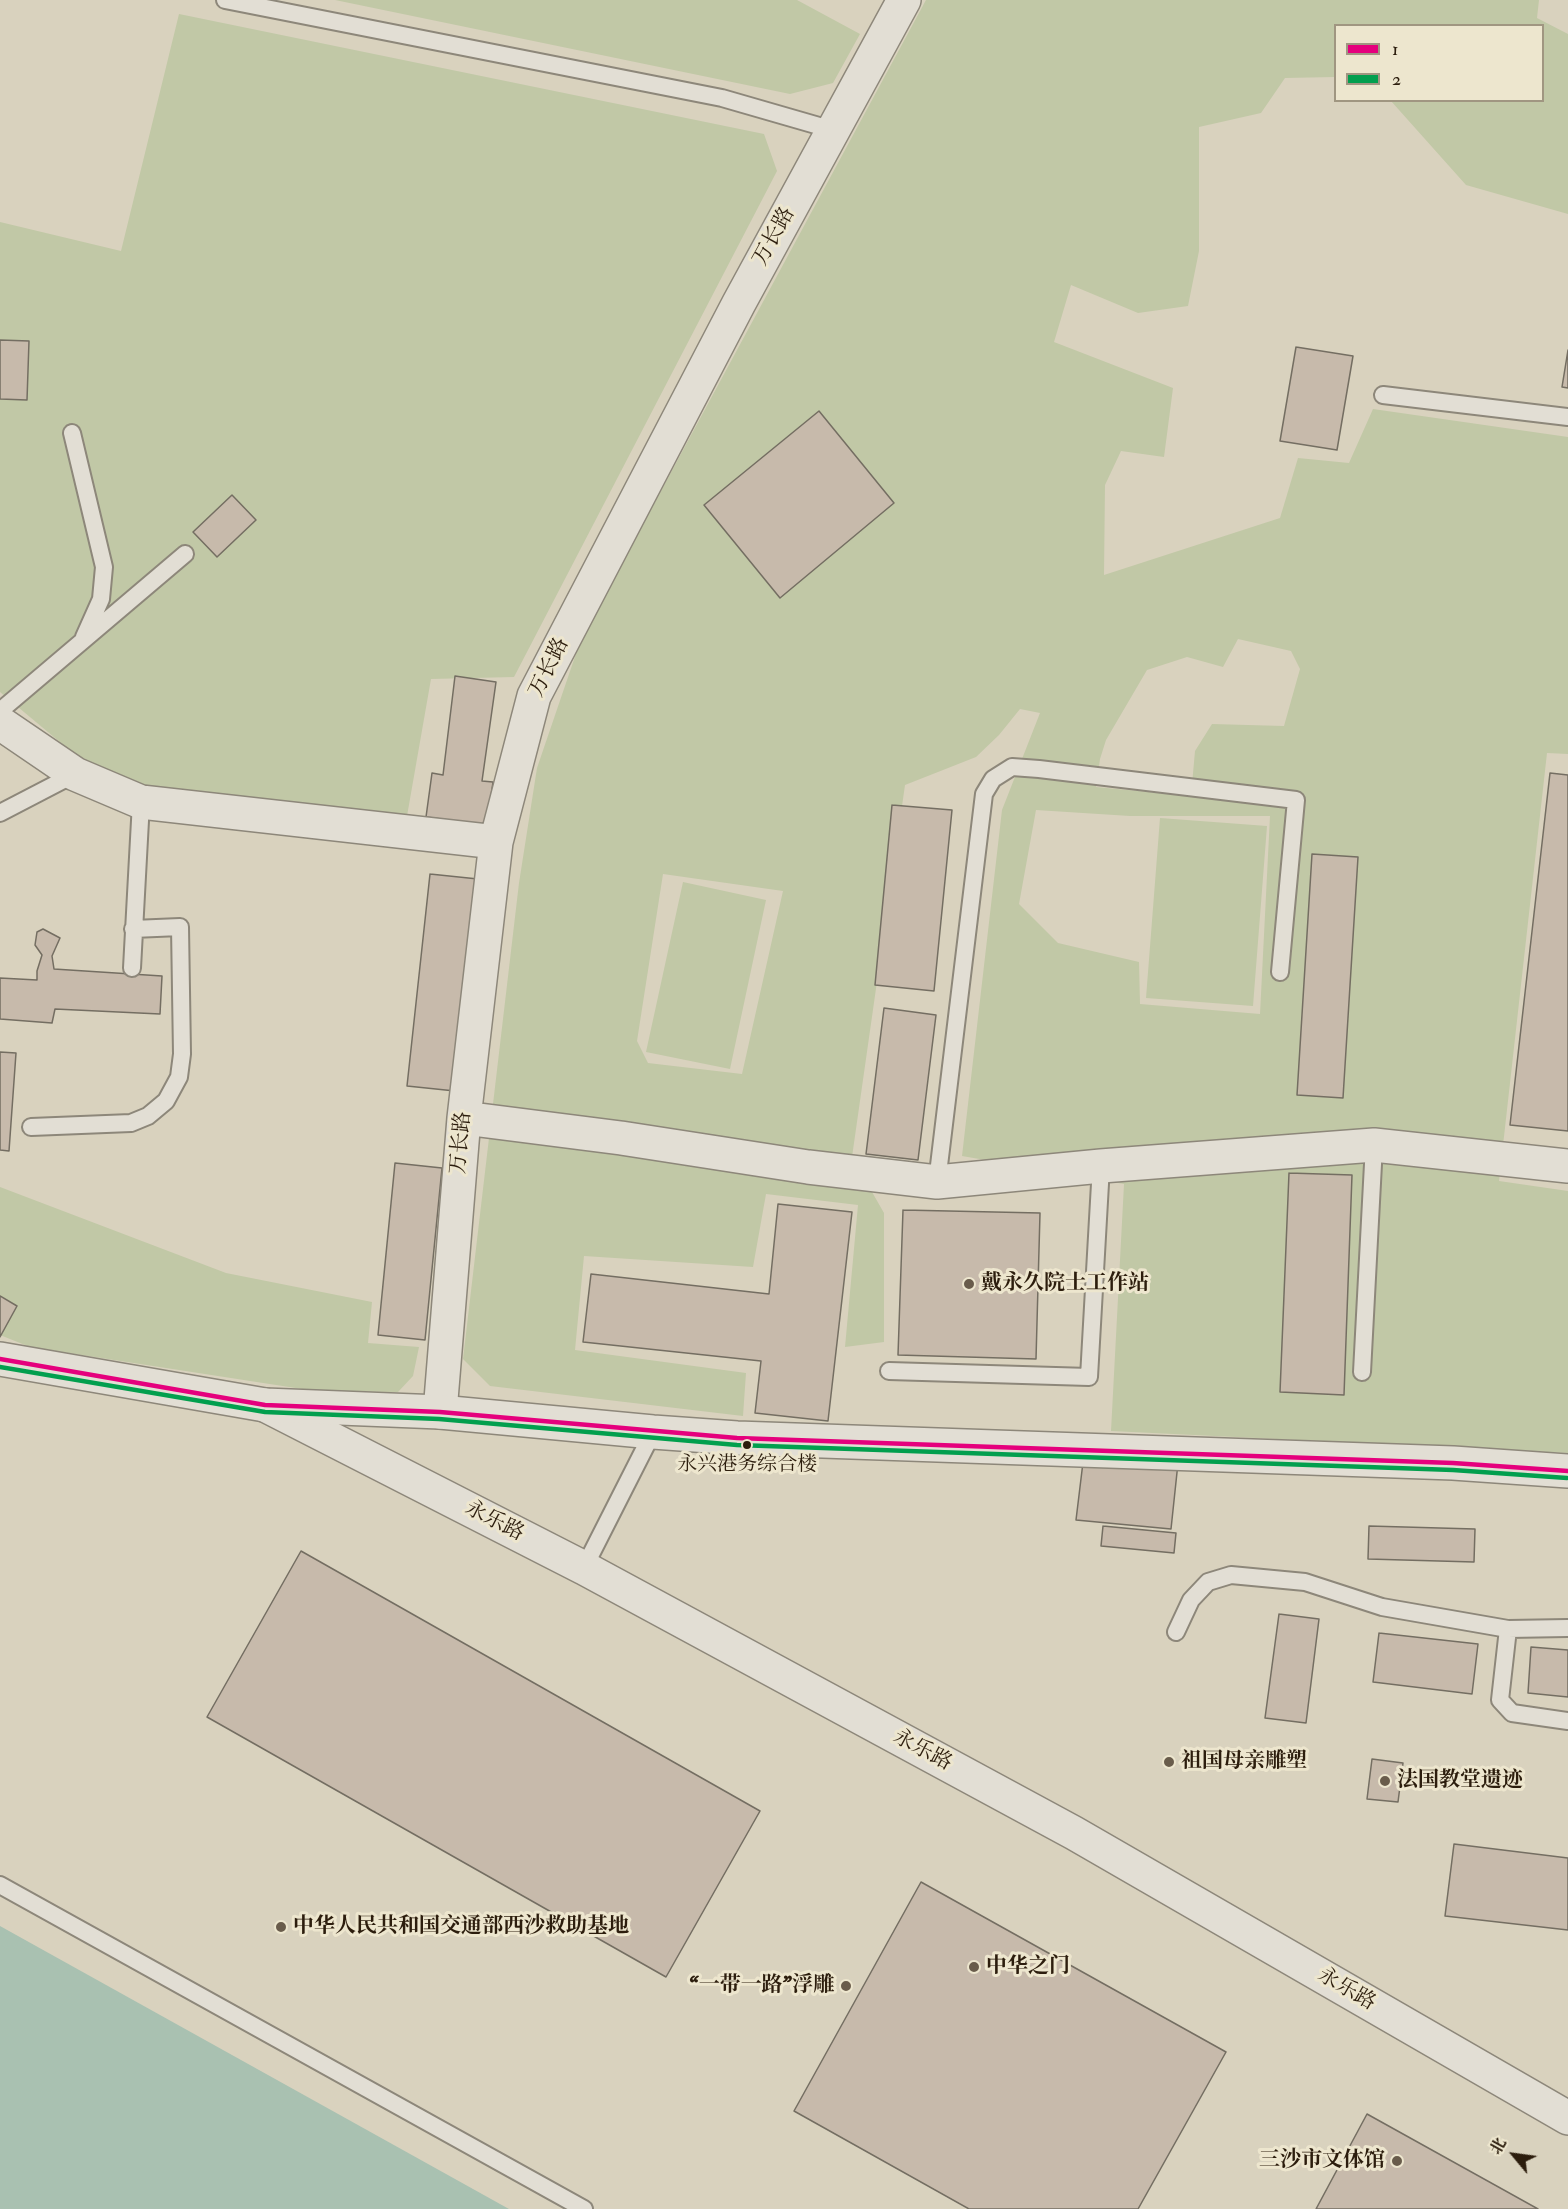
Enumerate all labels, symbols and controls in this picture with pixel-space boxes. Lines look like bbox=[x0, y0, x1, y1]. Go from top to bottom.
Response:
legend bbox=[1334, 24, 1544, 102]
text: 1 bbox=[1392, 38, 1398, 61]
text: 2 bbox=[1392, 68, 1401, 91]
street label: 万长路 bbox=[749, 203, 801, 271]
street label: 万长路 bbox=[525, 634, 575, 702]
street label: 万长路 bbox=[447, 1111, 477, 1175]
place label: 戴永久院士工作站 bbox=[981, 1271, 1149, 1297]
marker: 戴永久院士工作站 bbox=[962, 1277, 976, 1291]
marker: 永兴港务综合楼 bbox=[741, 1439, 753, 1451]
place label: 永兴港务综合楼 bbox=[677, 1454, 817, 1478]
street label: 永乐路 bbox=[460, 1496, 528, 1548]
street label: 永乐路 bbox=[888, 1725, 956, 1777]
place label: 祖国母亲雕塑 bbox=[1181, 1749, 1307, 1775]
marker: 祖国母亲雕塑 bbox=[1162, 1755, 1176, 1769]
place label: 法国教堂遗迹 bbox=[1397, 1768, 1523, 1794]
marker: 法国教堂遗迹 bbox=[1378, 1774, 1392, 1788]
place label: 中华人民共和国交通部西沙救助基地 bbox=[293, 1914, 629, 1940]
marker: 中华人民共和国交通部西沙救助基地 bbox=[274, 1920, 288, 1934]
place label: 中华之门 bbox=[986, 1954, 1070, 1980]
marker: 中华之门 bbox=[967, 1960, 981, 1974]
street label: 永乐路 bbox=[1312, 1963, 1380, 2017]
place label: “一带一路”浮雕 bbox=[690, 1973, 834, 1999]
marker: “一带一路”浮雕 bbox=[839, 1979, 853, 1993]
north arrow bbox=[1484, 2125, 1544, 2185]
text: 北 bbox=[1486, 2134, 1511, 2158]
place label: 三沙市文体馆 bbox=[1259, 2148, 1385, 2174]
marker: 三沙市文体馆 bbox=[1390, 2154, 1404, 2168]

